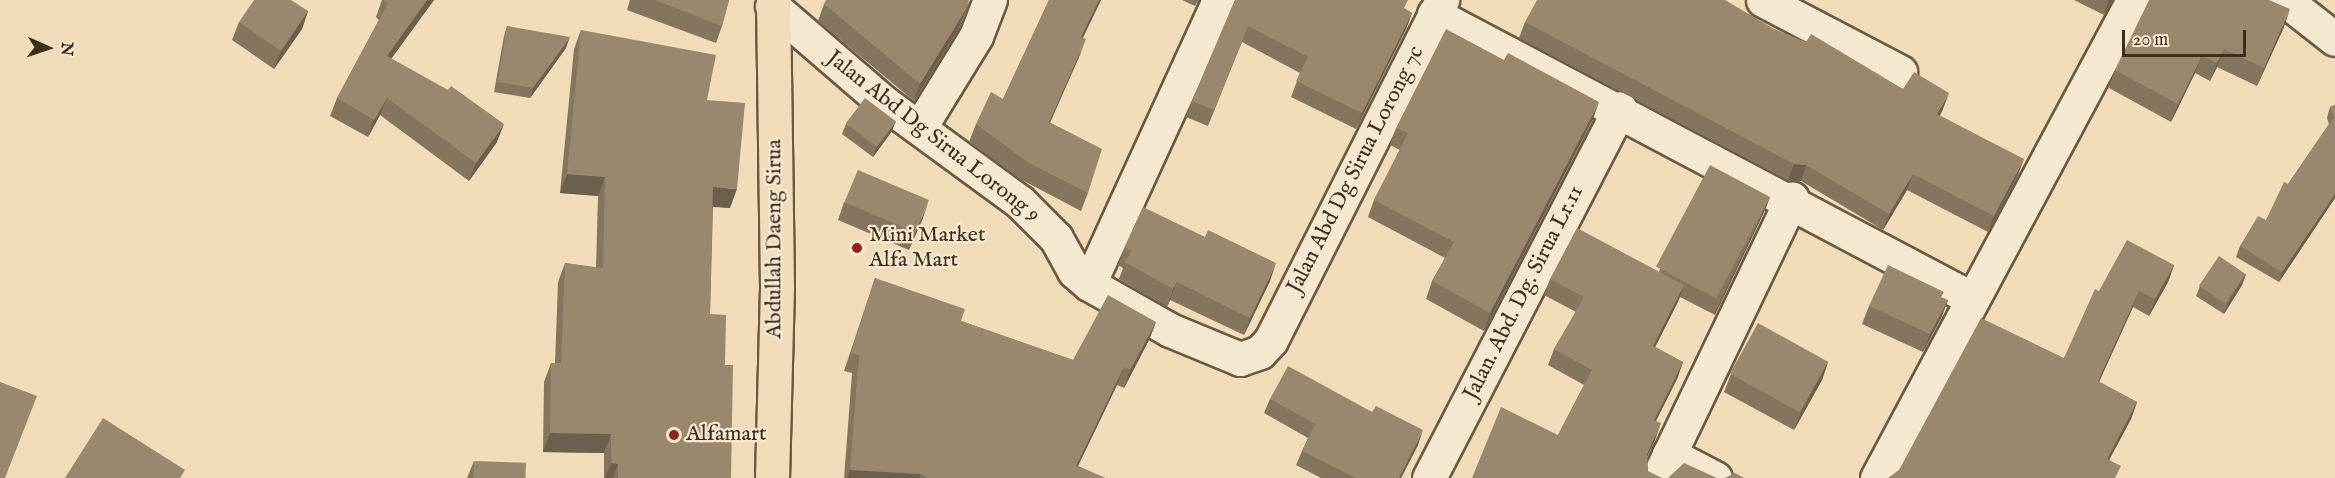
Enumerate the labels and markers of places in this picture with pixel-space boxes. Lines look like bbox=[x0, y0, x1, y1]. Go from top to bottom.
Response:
place label: Mini Market Alfa Mart bbox=[869, 222, 985, 274]
marker: Mini Market Alfa Mart bbox=[850, 241, 864, 255]
place label: Alfamart bbox=[686, 422, 767, 448]
marker: Alfamart bbox=[667, 428, 681, 442]

